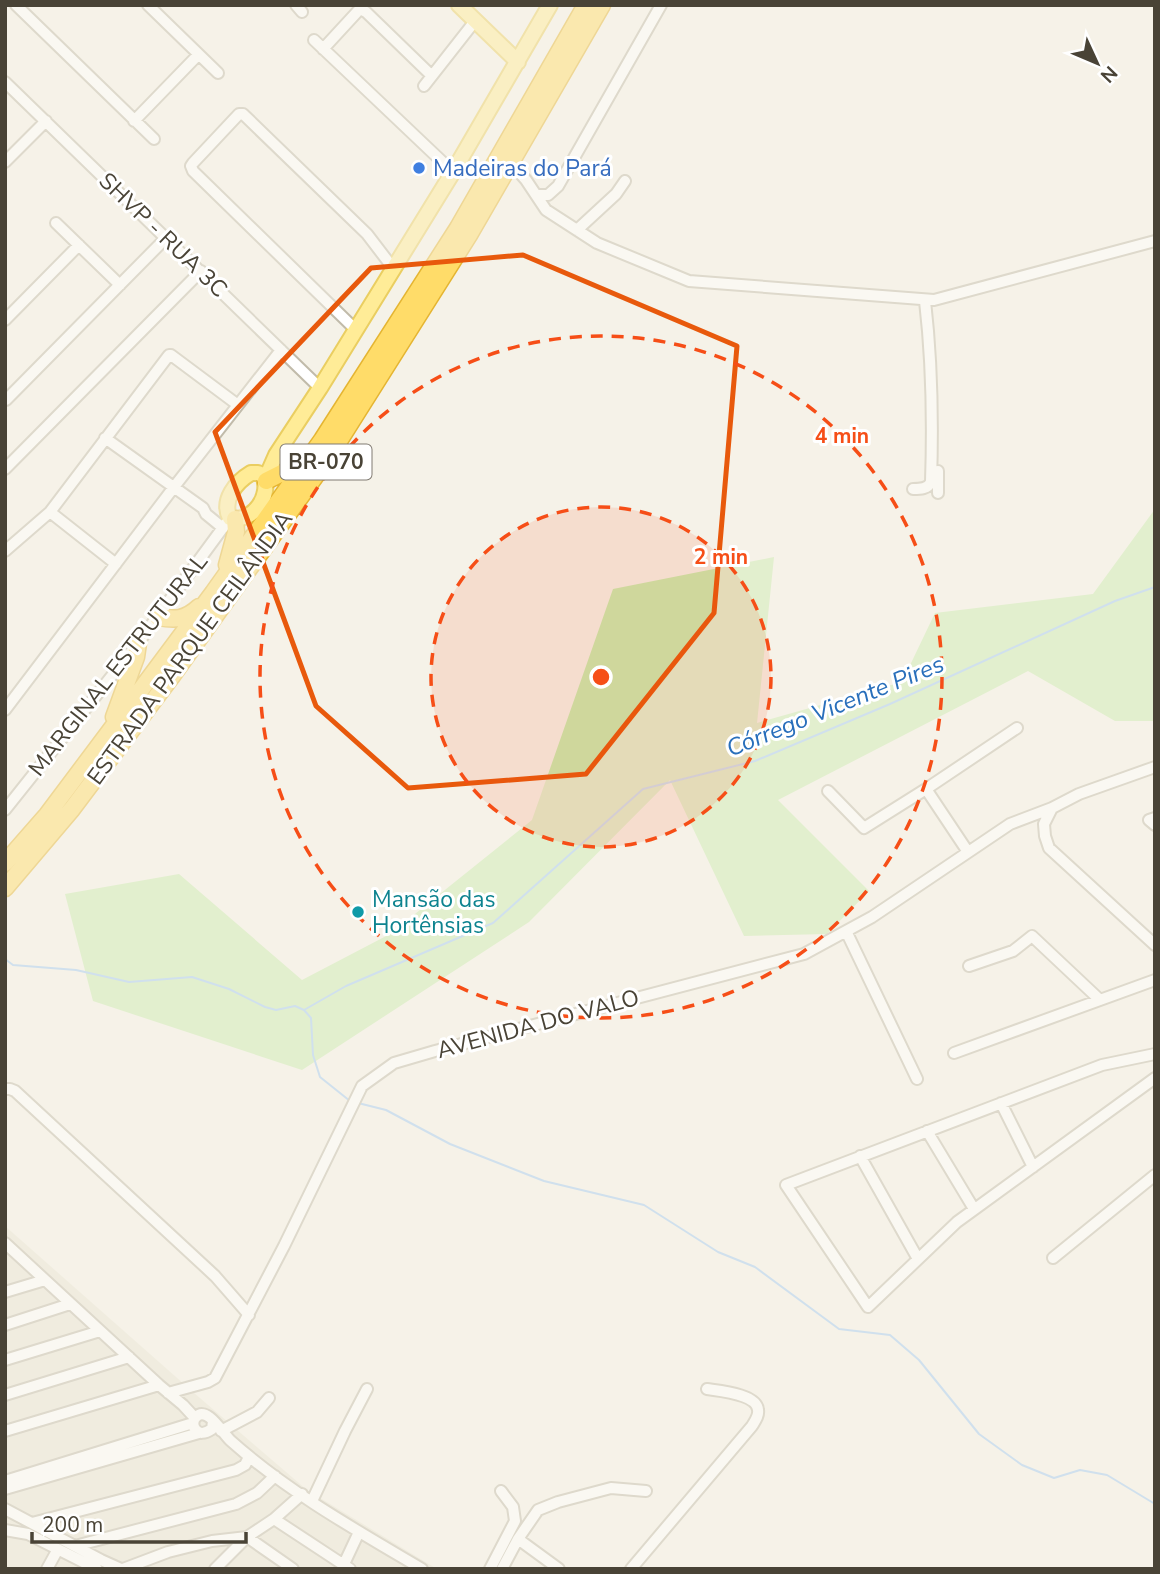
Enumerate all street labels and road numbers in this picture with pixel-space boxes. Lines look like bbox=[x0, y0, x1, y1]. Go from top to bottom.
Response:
street label: SHVP - RUA 3C bbox=[92, 166, 234, 304]
road number: BR-070 bbox=[280, 444, 372, 480]
street label: ESTRADA PARQUE CEILÂNDIA bbox=[80, 505, 300, 791]
street label: MARGINAL ESTRUTURAL bbox=[21, 547, 215, 783]
street label: AVENIDA DO VALO bbox=[433, 982, 643, 1066]

